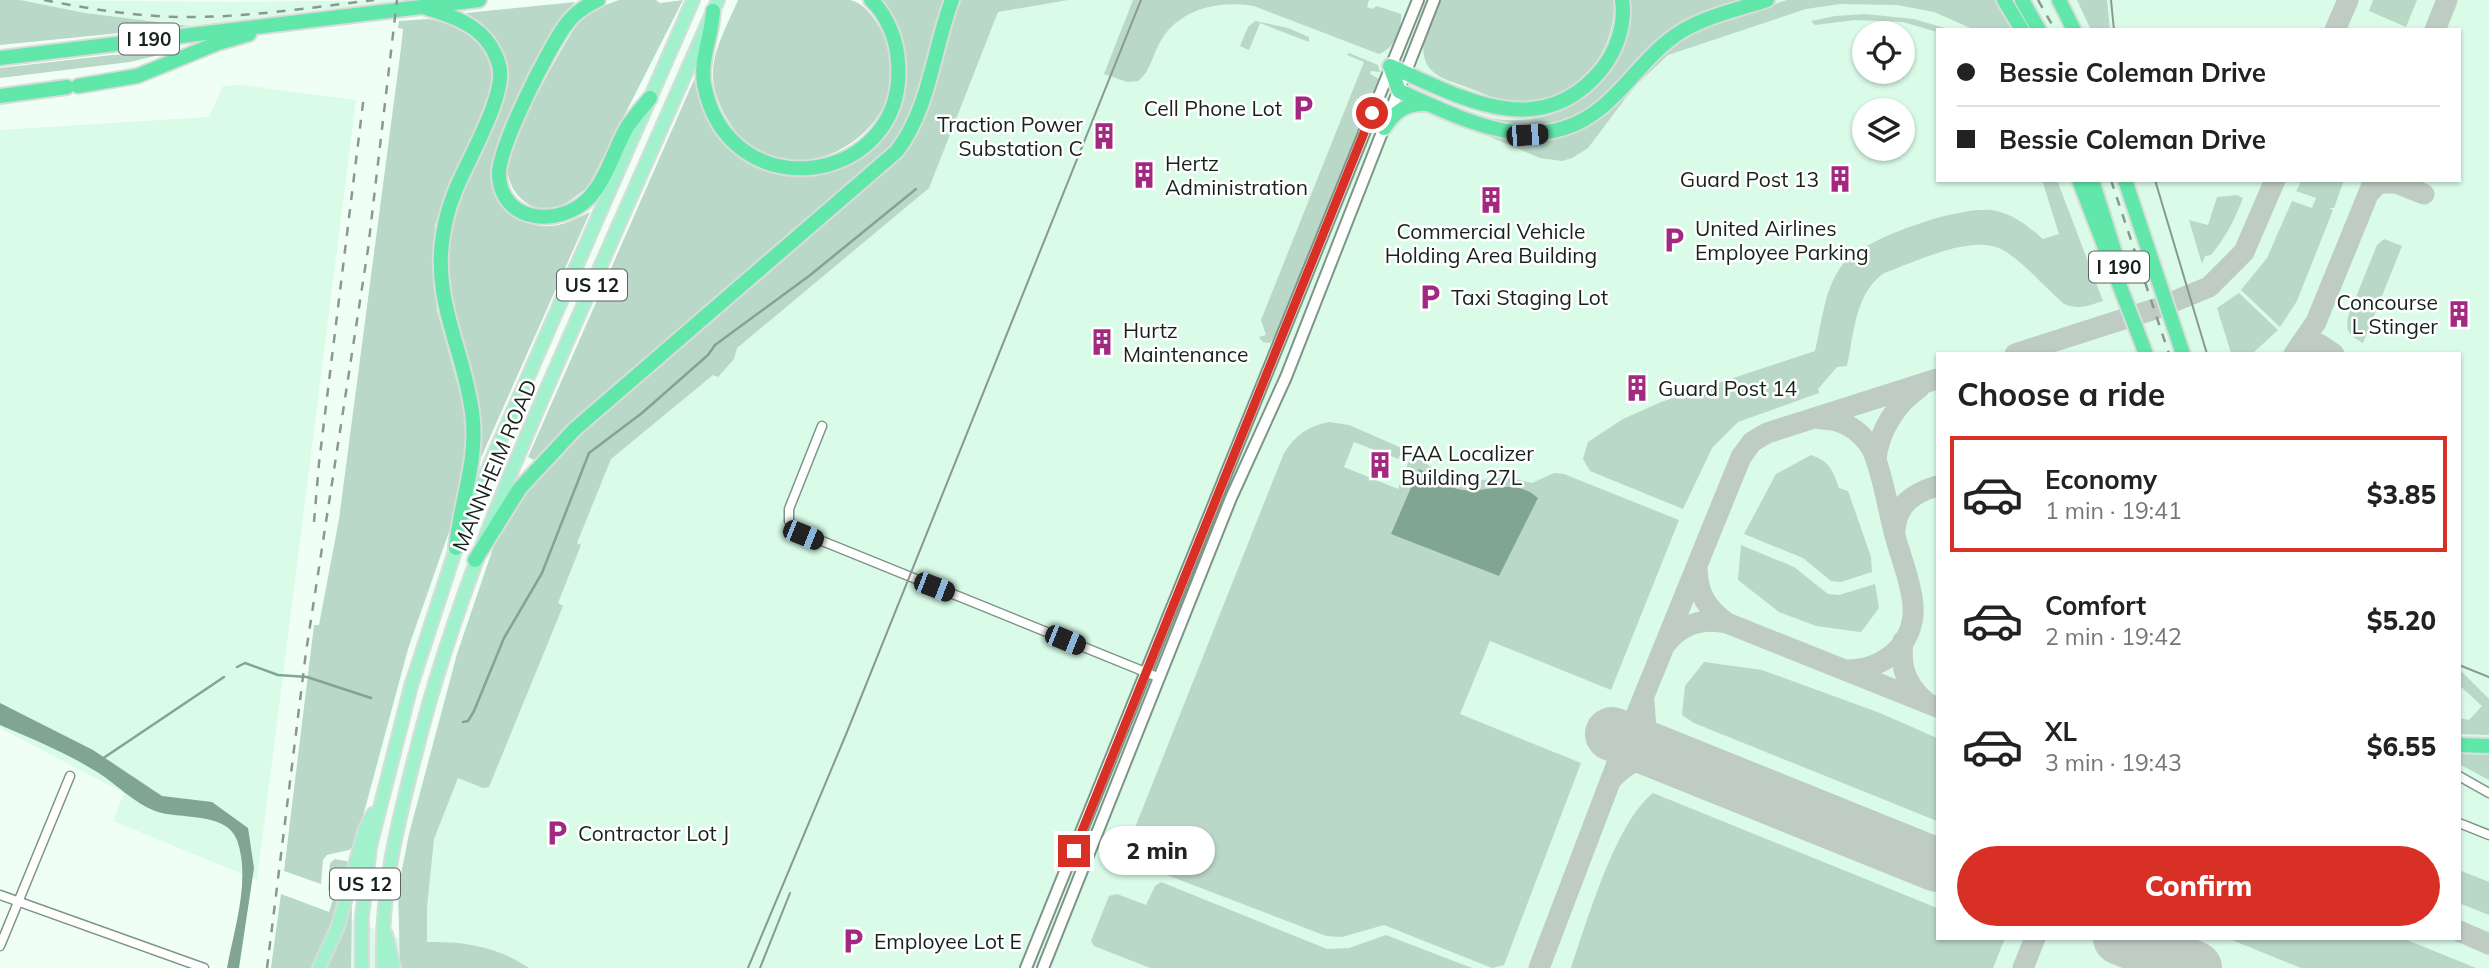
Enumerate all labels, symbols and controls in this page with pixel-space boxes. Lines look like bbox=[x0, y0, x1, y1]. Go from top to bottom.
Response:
map controls bbox=[1852, 21, 1915, 161]
button: locate bbox=[1852, 21, 1915, 84]
road number: I 190 bbox=[119, 23, 179, 54]
text: Bessie Coleman Drive bbox=[1999, 56, 2266, 89]
parking icon: Cell Phone Lot bbox=[1288, 93, 1318, 123]
place label: Cell Phone Lot bbox=[1144, 95, 1282, 121]
route start bbox=[1356, 97, 1388, 129]
button: layers bbox=[1852, 98, 1915, 161]
place label: Traction Power Substation C bbox=[937, 111, 1083, 161]
building icon: Traction Power Substation C bbox=[1089, 121, 1119, 151]
car bbox=[1506, 123, 1549, 147]
text: Bessie Coleman Drive bbox=[1999, 123, 2266, 156]
place label: Hertz Administration bbox=[1165, 150, 1308, 200]
building icon: Hertz Administration bbox=[1129, 160, 1159, 190]
building icon: Guard Post 13 bbox=[1825, 164, 1855, 194]
place label: Guard Post 13 bbox=[1680, 166, 1819, 192]
building icon: Commercial Vehicle Holding Area Building bbox=[1476, 185, 1506, 215]
place label: United Airlines Employee Parking bbox=[1695, 215, 1869, 265]
place label: Commercial Vehicle Holding Area Building bbox=[1385, 218, 1597, 268]
parking icon: United Airlines Employee Parking bbox=[1659, 225, 1689, 255]
road number: I 190 bbox=[2089, 252, 2149, 282]
road number: US 12 bbox=[557, 270, 627, 300]
parking icon: Taxi Staging Lot bbox=[1415, 282, 1445, 312]
place label: Taxi Staging Lot bbox=[1451, 284, 1608, 310]
place label: Concourse L Stinger bbox=[2336, 289, 2438, 339]
building icon: Concourse L Stinger bbox=[2444, 299, 2474, 329]
place label: Hurtz Maintenance bbox=[1123, 317, 1248, 367]
building icon: Hurtz Maintenance bbox=[1087, 327, 1117, 357]
building icon: Guard Post 14 bbox=[1622, 373, 1652, 403]
text: Choose a ride bbox=[1957, 374, 2165, 414]
street label: MANNHEIM ROAD bbox=[446, 375, 542, 555]
place label: Guard Post 14 bbox=[1658, 375, 1798, 401]
place label: FAA Localizer Building 27L bbox=[1401, 440, 1534, 490]
building icon: FAA Localizer Building 27L bbox=[1365, 450, 1395, 480]
icon: car bbox=[1961, 463, 2024, 526]
text: Economy bbox=[2045, 463, 2157, 496]
text: $3.85 bbox=[2367, 478, 2436, 511]
text: 1 min · 19:41 bbox=[2045, 496, 2182, 525]
car bbox=[780, 517, 827, 553]
car bbox=[911, 570, 958, 604]
icon: car bbox=[1961, 589, 2024, 652]
text: Comfort bbox=[2045, 589, 2146, 622]
text: $5.20 bbox=[2367, 604, 2436, 637]
car bbox=[1042, 622, 1089, 658]
text: 2 min · 19:42 bbox=[2045, 622, 2182, 651]
icon: car bbox=[1961, 715, 2024, 778]
text: XL bbox=[2045, 715, 2077, 748]
text: $6.55 bbox=[2367, 730, 2436, 763]
text: 3 min · 19:43 bbox=[2045, 748, 2182, 777]
parking icon: Contractor Lot J bbox=[542, 818, 572, 848]
place label: Contractor Lot J bbox=[578, 820, 729, 846]
callout: 2 min bbox=[1098, 826, 1214, 876]
route end bbox=[1058, 835, 1090, 867]
text: 2 min bbox=[1126, 836, 1188, 865]
button: Confirm bbox=[1957, 846, 2440, 926]
road number: US 12 bbox=[330, 869, 400, 900]
parking icon: Employee Lot E bbox=[838, 926, 868, 956]
place label: Employee Lot E bbox=[874, 928, 1022, 954]

